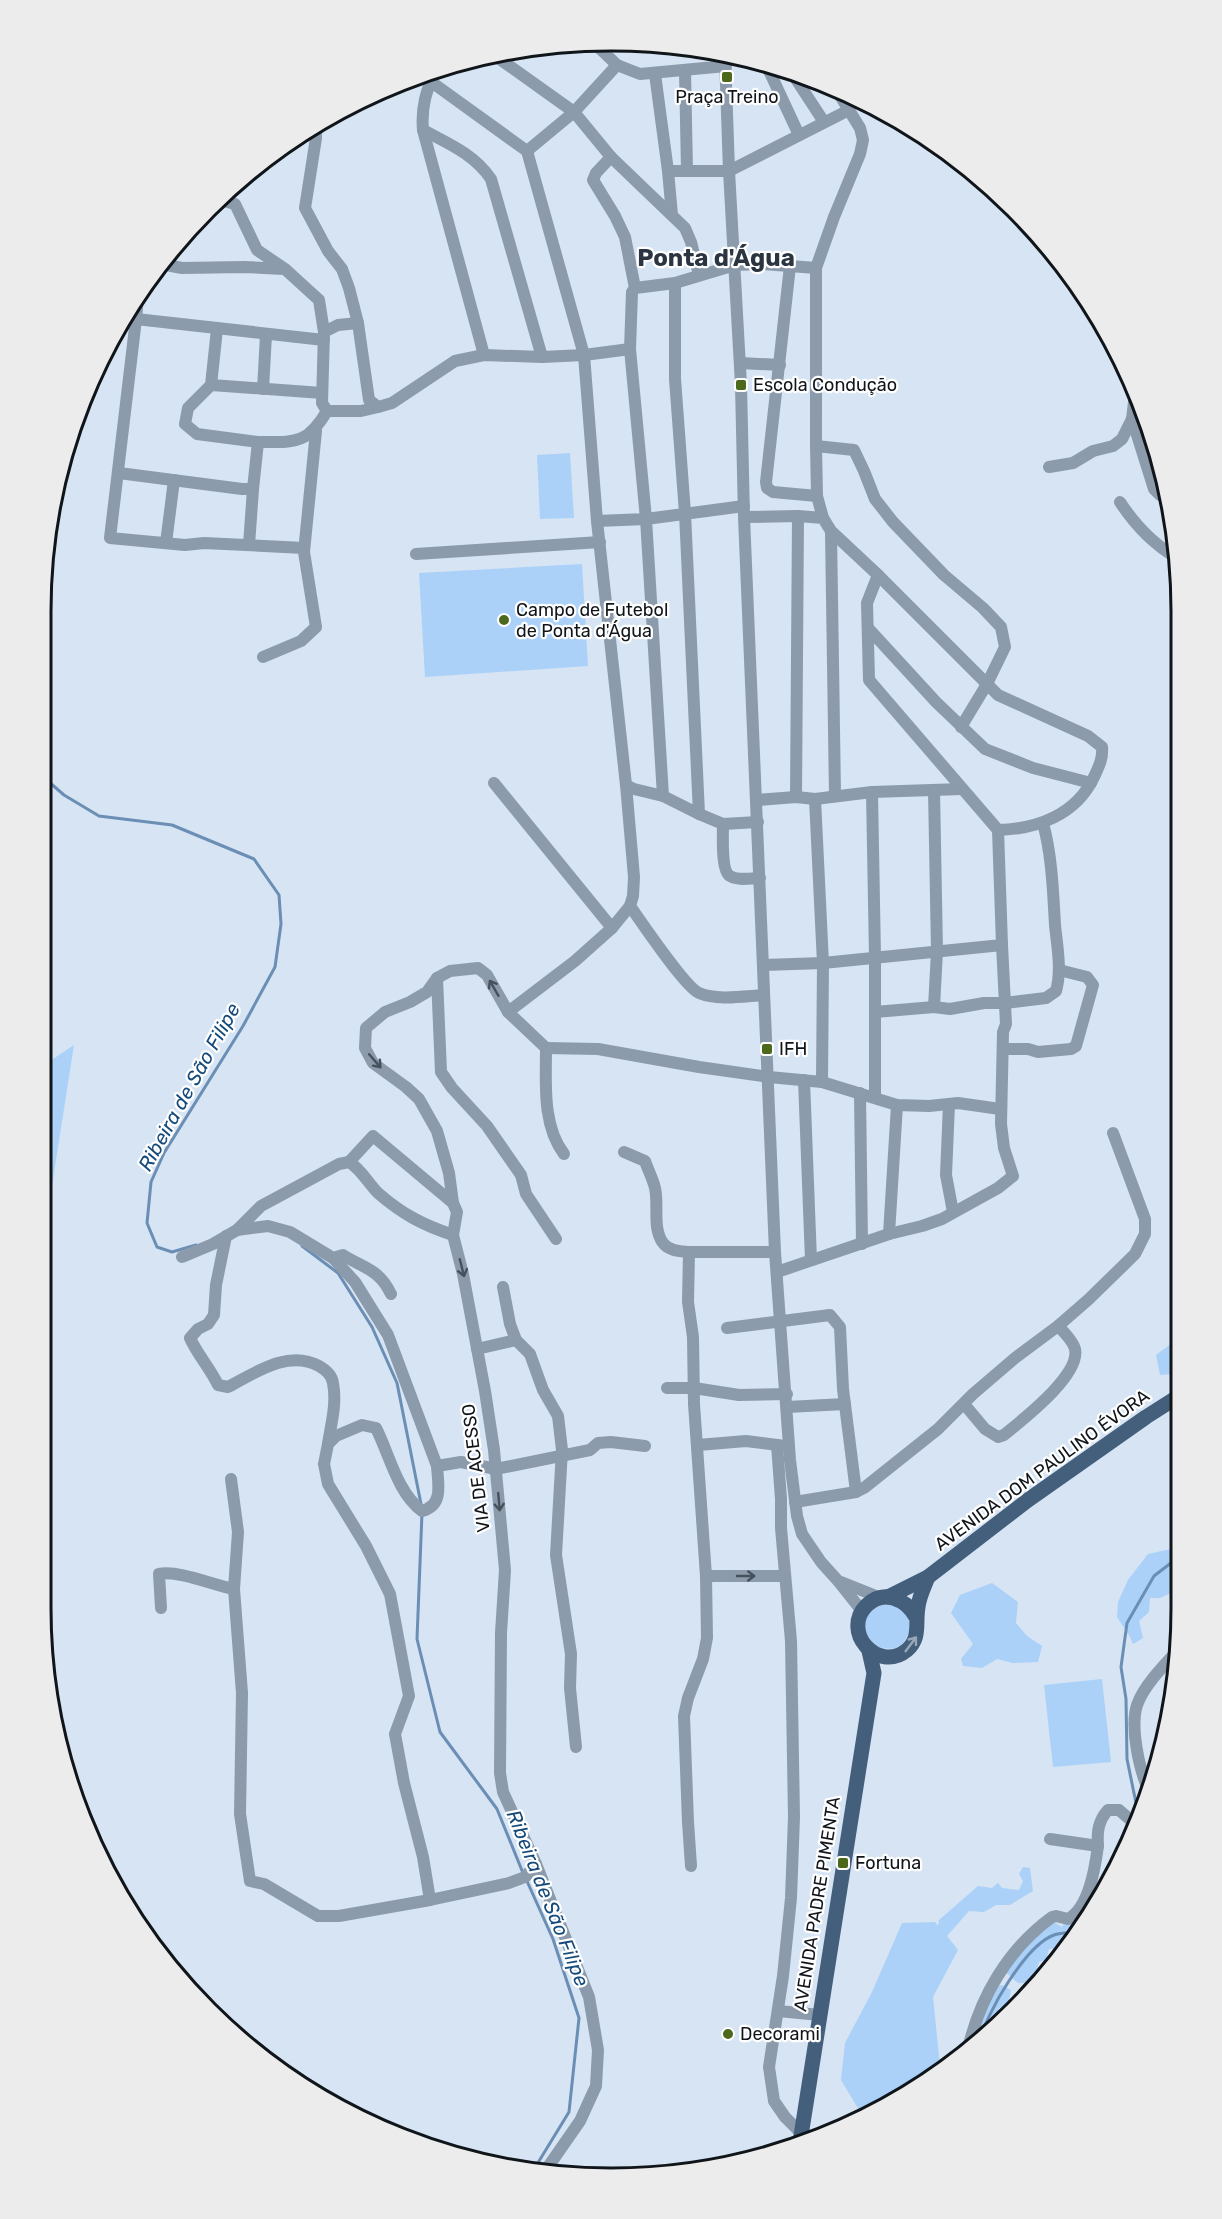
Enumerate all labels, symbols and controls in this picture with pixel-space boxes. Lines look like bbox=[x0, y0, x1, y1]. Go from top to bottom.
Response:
marker: Praça Treino bbox=[720, 70, 734, 84]
place label: Praça Treino bbox=[675, 86, 779, 108]
district label: Ponta d'Água bbox=[637, 244, 795, 272]
place label: Escola Condução bbox=[753, 374, 897, 396]
marker: Escola Condução bbox=[734, 378, 748, 392]
place label: Campo de Futebol de Ponta d'Água bbox=[516, 599, 668, 642]
marker: Campo de Futebol de Ponta d'Água bbox=[497, 613, 511, 627]
one-way arrow bbox=[488, 980, 500, 997]
water label: Ribeira de São Filipe bbox=[133, 999, 245, 1175]
place label: IFH bbox=[779, 1038, 807, 1060]
marker: IFH bbox=[760, 1042, 774, 1056]
one-way arrow bbox=[368, 1053, 382, 1068]
one-way arrow bbox=[456, 1258, 468, 1277]
street label: AVENIDA DOM PAULINO ÉVORA bbox=[930, 1385, 1154, 1555]
street label: VIA DE ACESSO bbox=[457, 1403, 495, 1533]
one-way arrow bbox=[494, 1491, 505, 1511]
one-way arrow bbox=[735, 1570, 755, 1582]
one-way arrow bbox=[904, 1636, 917, 1652]
street label: AVENIDA PADRE PIMENTA bbox=[789, 1795, 845, 2013]
water label: Ribeira de São Filipe bbox=[502, 1806, 594, 1990]
place label: Fortuna bbox=[855, 1852, 921, 1874]
marker: Fortuna bbox=[836, 1856, 850, 1870]
place label: Decorami bbox=[740, 2023, 820, 2045]
marker: Decorami bbox=[721, 2027, 735, 2041]

